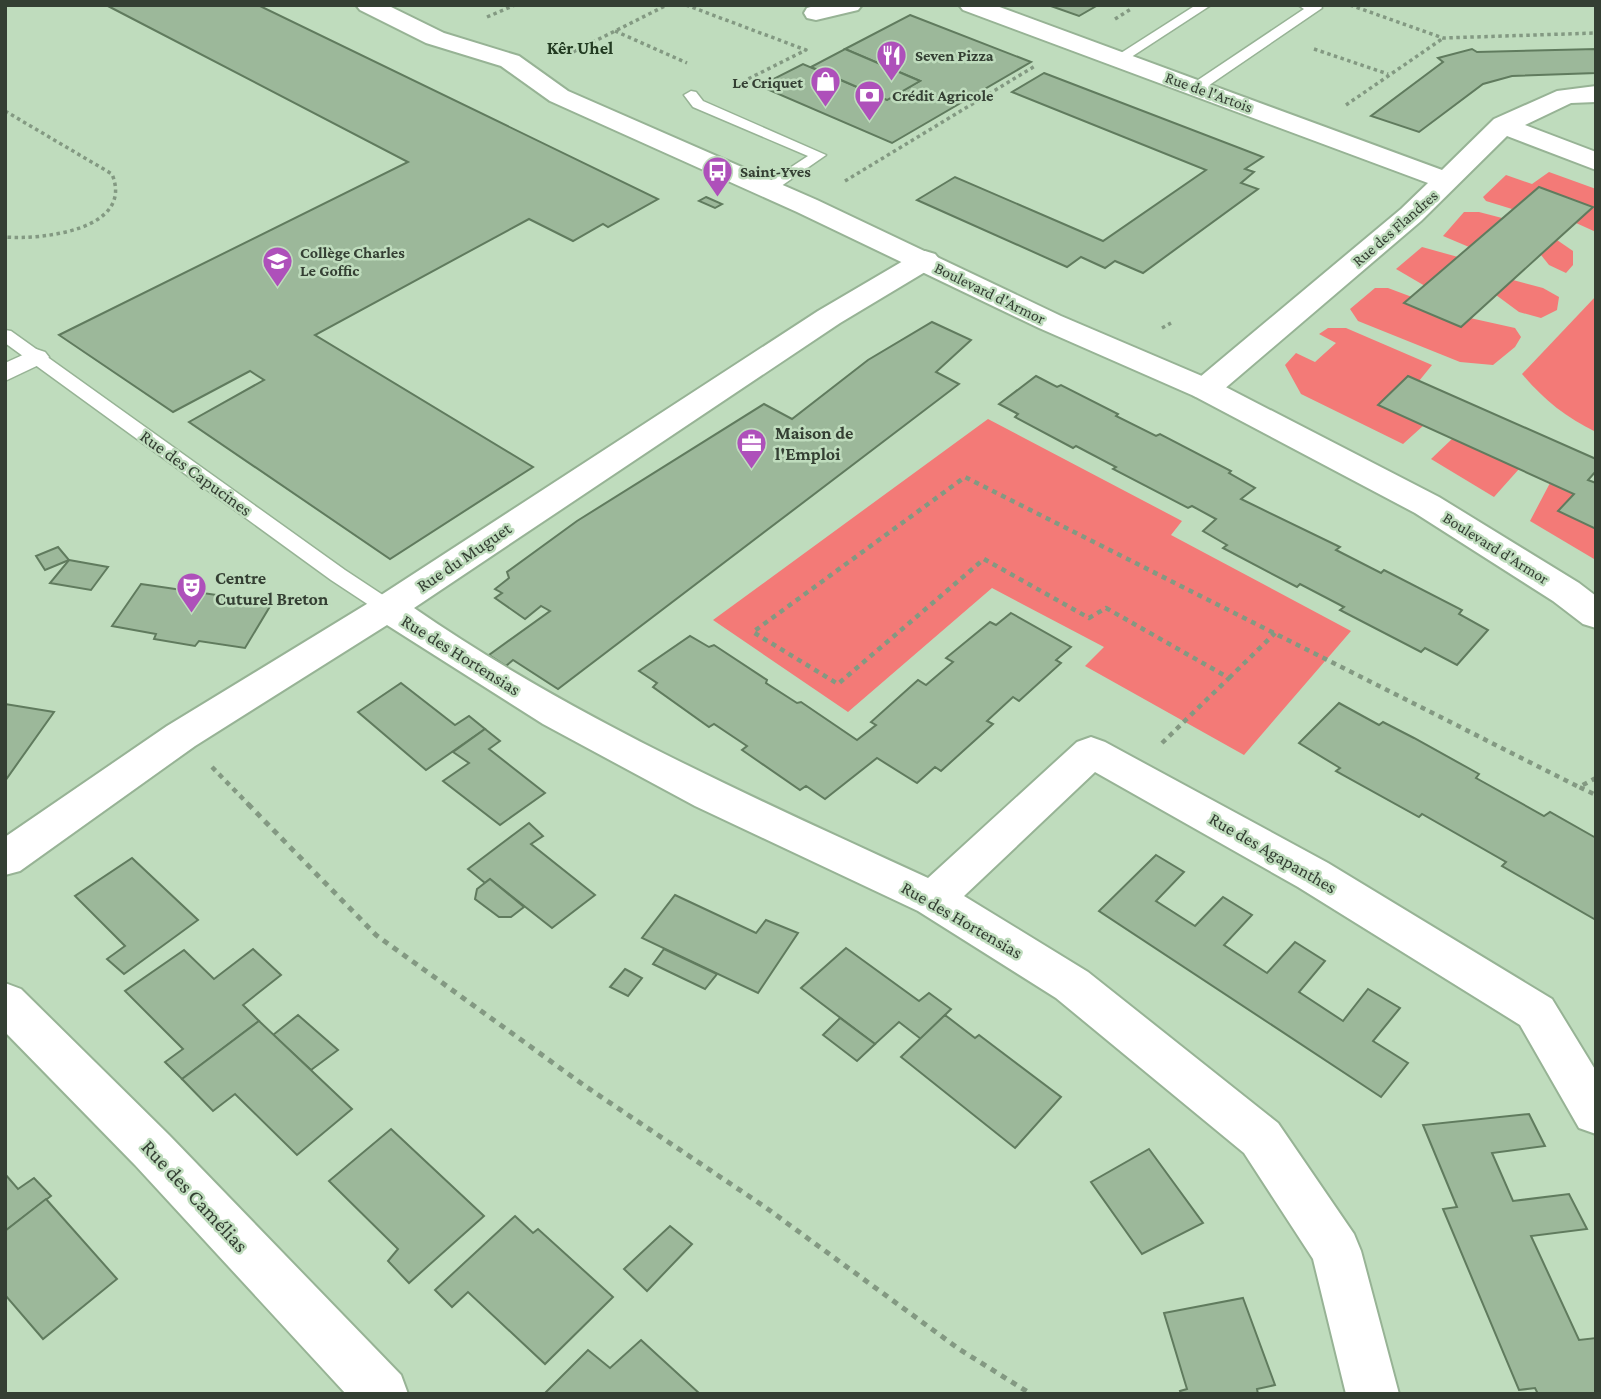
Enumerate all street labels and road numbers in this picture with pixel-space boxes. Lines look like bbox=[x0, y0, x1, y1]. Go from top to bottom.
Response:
street label: Rue de l'Artois bbox=[1163, 68, 1255, 116]
street label: Rue des Flandres bbox=[1349, 186, 1441, 270]
street label: Boulevard d'Armor bbox=[932, 259, 1048, 327]
street label: Rue des Capucines bbox=[136, 426, 256, 520]
street label: Boulevard d'Armor bbox=[1440, 509, 1552, 587]
street label: Rue du Muguet bbox=[413, 517, 516, 596]
street label: Rue des Hortensias bbox=[398, 610, 524, 700]
street label: Rue des Agapanthes bbox=[1206, 808, 1340, 898]
street label: Rue des Hortensias bbox=[898, 877, 1026, 963]
street label: Rue des Camélias bbox=[137, 1135, 253, 1257]

